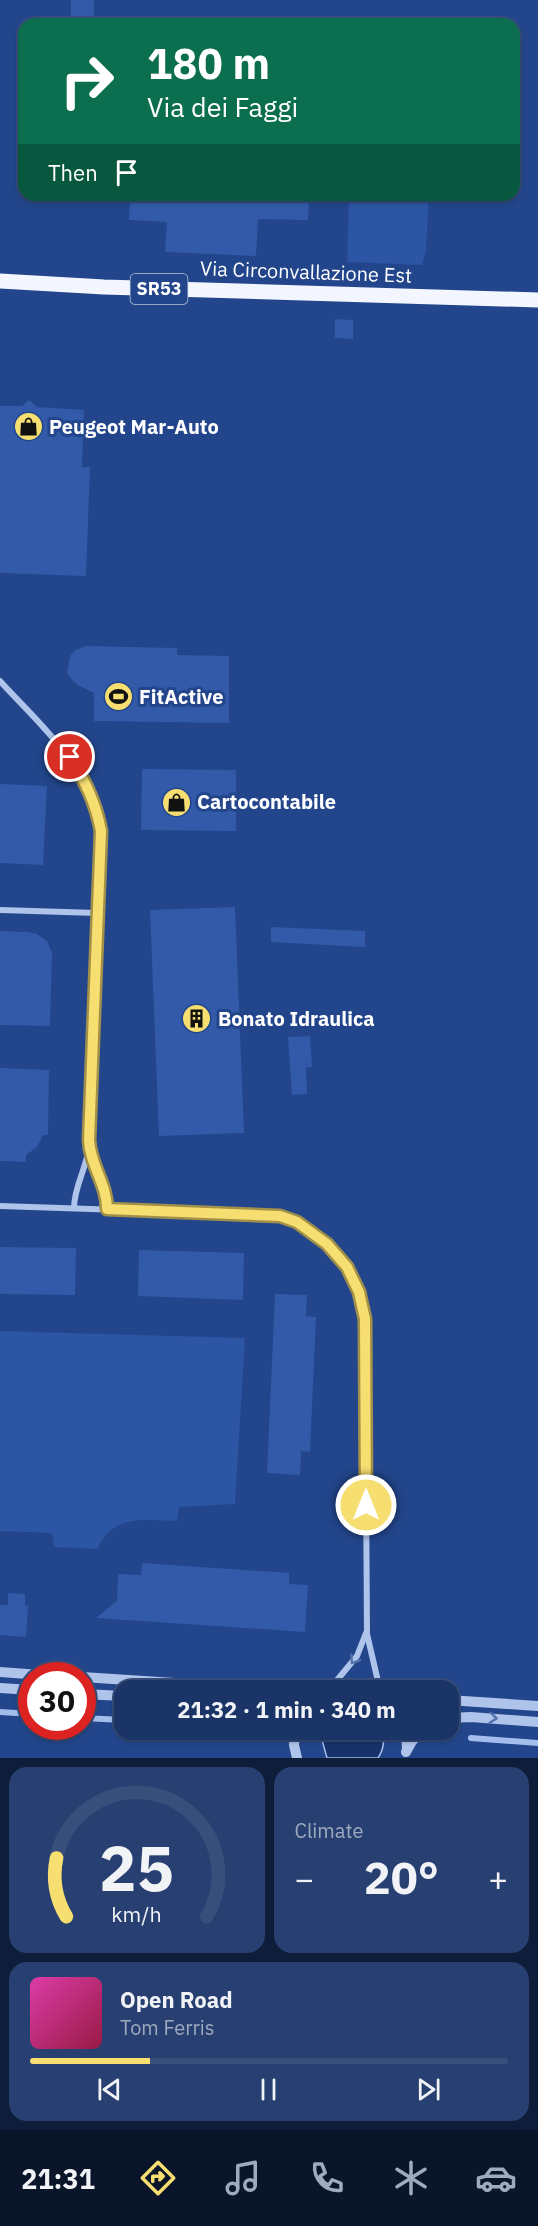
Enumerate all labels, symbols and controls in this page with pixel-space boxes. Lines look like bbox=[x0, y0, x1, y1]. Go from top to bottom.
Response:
text: 180 m bbox=[147, 36, 270, 91]
icon: right bbox=[48, 42, 126, 120]
text: Via dei Faggi bbox=[147, 89, 298, 124]
icon: arrive bbox=[110, 156, 143, 189]
text: Then bbox=[48, 158, 98, 187]
street label: Via Circonvallazione Est bbox=[200, 254, 413, 289]
road number: SR53 bbox=[130, 274, 188, 304]
shop icon: Peugeot Mar-Auto bbox=[12, 411, 44, 443]
place label: Peugeot Mar-Auto bbox=[49, 413, 219, 440]
sports icon: FitActive bbox=[102, 681, 134, 713]
place label: FitActive bbox=[139, 683, 223, 710]
pin bbox=[44, 731, 95, 782]
icon: arrive bbox=[53, 740, 86, 773]
shop icon: Cartocontabile bbox=[160, 786, 192, 818]
place label: Cartocontabile bbox=[197, 788, 336, 815]
building icon: Bonato Idraulica bbox=[181, 1003, 213, 1035]
place label: Bonato Idraulica bbox=[218, 1005, 375, 1032]
position arrow bbox=[334, 1473, 398, 1537]
one-way arrow bbox=[350, 1653, 361, 1664]
speed limit sign: 30 bbox=[18, 1662, 96, 1740]
text: 21:32 · 1 min · 340 m bbox=[177, 1695, 396, 1724]
one-way arrow bbox=[489, 1712, 498, 1725]
text: Climate bbox=[295, 1817, 363, 1844]
text: 25 bbox=[99, 1827, 174, 1908]
text: 20° bbox=[364, 1848, 439, 1906]
text: − bbox=[295, 1857, 314, 1900]
text: + bbox=[488, 1857, 508, 1900]
text: km/h bbox=[112, 1900, 162, 1928]
text: Open Road bbox=[120, 1985, 233, 2014]
text: Tom Ferris bbox=[120, 2014, 215, 2041]
icon: previous bbox=[93, 2073, 126, 2106]
icon: pause bbox=[252, 2073, 285, 2106]
icon: next bbox=[412, 2073, 445, 2106]
icon: directions bbox=[137, 2157, 179, 2199]
icon: music bbox=[222, 2157, 264, 2199]
icon: phone bbox=[306, 2157, 348, 2199]
icon: climate bbox=[390, 2157, 432, 2199]
icon: car bbox=[475, 2157, 517, 2199]
text: 21:31 bbox=[21, 2161, 95, 2196]

